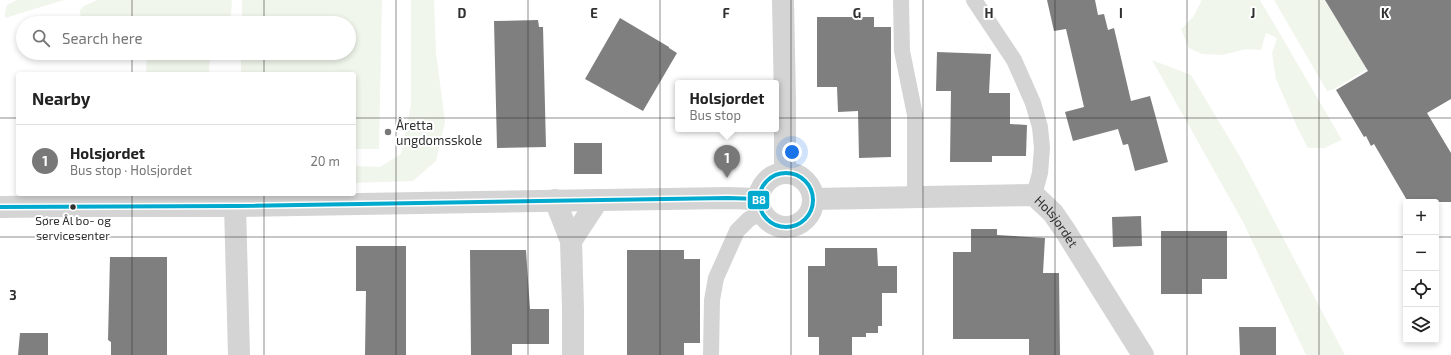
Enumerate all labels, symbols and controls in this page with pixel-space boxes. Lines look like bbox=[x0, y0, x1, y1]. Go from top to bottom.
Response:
text: D bbox=[458, 5, 467, 21]
text: E bbox=[590, 5, 598, 21]
text: F bbox=[722, 5, 730, 21]
text: G bbox=[853, 5, 861, 21]
text: H bbox=[985, 5, 994, 21]
text: I bbox=[1119, 5, 1123, 21]
text: J bbox=[1251, 5, 1255, 21]
text: K bbox=[1381, 5, 1390, 21]
search box bbox=[16, 16, 356, 60]
icon: search bbox=[30, 27, 52, 49]
text: Search here bbox=[62, 29, 143, 47]
popup bbox=[675, 80, 779, 132]
text: Nearby bbox=[32, 88, 90, 108]
text: Holsjordet bbox=[689, 89, 765, 107]
text: Bus stop bbox=[689, 107, 741, 123]
place label: Åretta ungdomsskole bbox=[396, 117, 482, 148]
marker: Åretta ungdomsskole bbox=[383, 127, 393, 137]
your location bbox=[782, 142, 802, 162]
text: Holsjordet bbox=[70, 144, 145, 162]
pin: 1 bbox=[714, 145, 740, 178]
text: 1 bbox=[42, 153, 48, 169]
text: 20 m bbox=[311, 153, 340, 169]
text: Bus stop · Holsjordet bbox=[70, 162, 192, 178]
line badge: B8 bbox=[747, 190, 770, 210]
street label: Holsjordet bbox=[1031, 192, 1082, 250]
text: B8 bbox=[752, 193, 766, 206]
map controls bbox=[1403, 199, 1439, 343]
button: + bbox=[1403, 199, 1439, 235]
marker: Søre Ål bo- og servicesenter bbox=[68, 202, 78, 212]
place label: Søre Ål bo- og servicesenter bbox=[35, 213, 111, 242]
button: − bbox=[1403, 235, 1439, 271]
button: locate bbox=[1403, 271, 1439, 307]
text: 3 bbox=[9, 287, 17, 303]
button: layers bbox=[1403, 307, 1439, 343]

